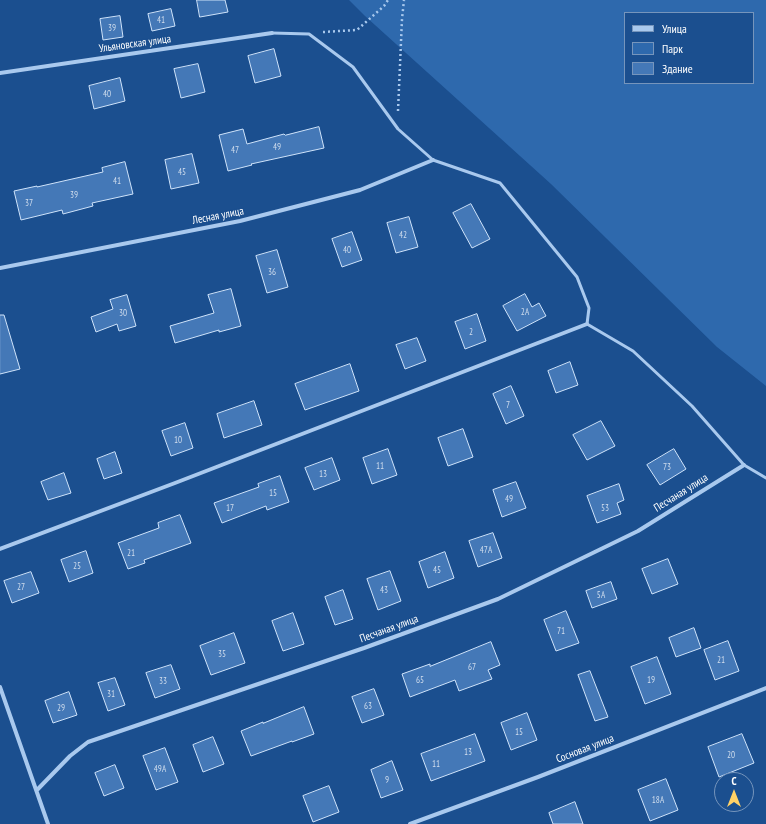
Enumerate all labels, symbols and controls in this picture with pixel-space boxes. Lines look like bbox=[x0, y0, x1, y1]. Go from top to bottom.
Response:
legend bbox=[624, 12, 754, 84]
house number: 41 bbox=[157, 15, 165, 25]
text: Улица bbox=[662, 21, 687, 36]
house number: 39 bbox=[108, 23, 116, 33]
street label: Ульяновская улица bbox=[98, 32, 172, 56]
text: Парк bbox=[662, 41, 683, 56]
text: Здание bbox=[662, 61, 693, 76]
house number: 40 bbox=[103, 89, 111, 99]
house number: 49 bbox=[273, 142, 281, 152]
house number: 47 bbox=[231, 145, 239, 155]
house number: 45 bbox=[178, 167, 186, 177]
house number: 41 bbox=[113, 176, 121, 186]
house number: 39 bbox=[70, 190, 78, 200]
house number: 37 bbox=[25, 198, 33, 208]
street label: Лесная улица bbox=[191, 205, 245, 227]
house number: 42 bbox=[399, 230, 407, 240]
house number: 40 bbox=[343, 245, 351, 255]
house number: 36 bbox=[268, 267, 276, 277]
house number: 2А bbox=[521, 307, 529, 317]
house number: 30 bbox=[119, 308, 127, 318]
house number: 2 bbox=[469, 327, 473, 337]
house number: 7 bbox=[506, 400, 510, 410]
house number: 10 bbox=[174, 435, 182, 445]
house number: 11 bbox=[376, 461, 384, 471]
house number: 73 bbox=[663, 462, 671, 472]
house number: 13 bbox=[319, 469, 327, 479]
street label: Песчаная улица bbox=[652, 471, 710, 515]
house number: 15 bbox=[269, 488, 277, 498]
house number: 49 bbox=[505, 494, 513, 504]
house number: 17 bbox=[226, 503, 234, 513]
house number: 53 bbox=[601, 503, 609, 513]
house number: 47А bbox=[480, 545, 492, 555]
house number: 21 bbox=[127, 548, 135, 558]
house number: 25 bbox=[73, 561, 81, 571]
house number: 45 bbox=[433, 565, 441, 575]
house number: 27 bbox=[17, 582, 25, 592]
house number: 43 bbox=[380, 585, 388, 595]
house number: 5А bbox=[597, 590, 605, 600]
street label: Песчаная улица bbox=[358, 612, 420, 646]
house number: 71 bbox=[557, 626, 565, 636]
house number: 35 bbox=[218, 649, 226, 659]
house number: 21 bbox=[717, 655, 725, 665]
house number: 67 bbox=[468, 662, 476, 672]
house number: 65 bbox=[416, 675, 424, 685]
house number: 19 bbox=[647, 675, 655, 685]
house number: 33 bbox=[159, 676, 167, 686]
house number: 31 bbox=[107, 689, 115, 699]
house number: 63 bbox=[364, 701, 372, 711]
house number: 29 bbox=[57, 703, 65, 713]
house number: 15 bbox=[515, 727, 523, 737]
street label: Сосновая улица bbox=[554, 732, 616, 766]
house number: 13 bbox=[464, 747, 472, 757]
house number: 20 bbox=[727, 750, 735, 760]
house number: 11 bbox=[432, 759, 440, 769]
house number: 49А bbox=[154, 764, 166, 774]
north arrow bbox=[714, 772, 754, 812]
text: С bbox=[731, 774, 737, 788]
house number: 9 bbox=[385, 775, 389, 785]
house number: 18А bbox=[652, 795, 664, 805]

